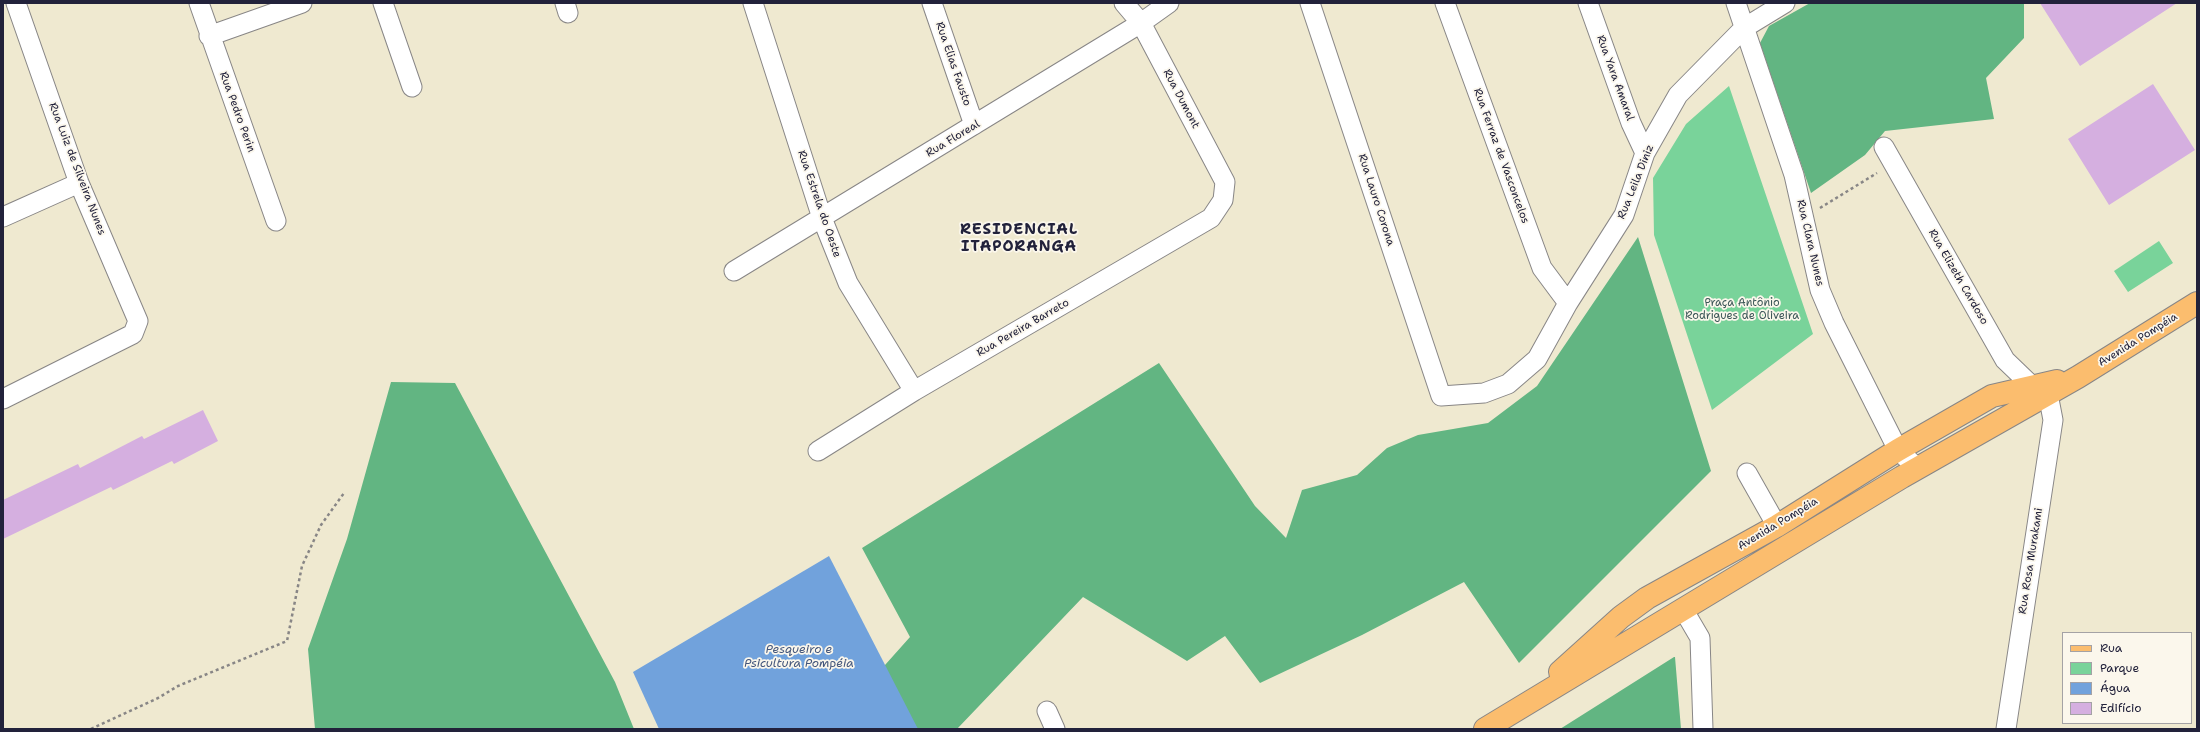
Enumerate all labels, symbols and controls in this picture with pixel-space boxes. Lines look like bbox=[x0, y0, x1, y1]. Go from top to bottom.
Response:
street label: Rua Elias Fausto bbox=[932, 20, 974, 108]
street label: Rua Yara Amaral bbox=[1593, 33, 1637, 123]
street label: Rua Dumont bbox=[1160, 67, 1202, 131]
street label: Rua Pedro Perin bbox=[216, 70, 258, 154]
street label: Rua Ferraz de Vasconcelos bbox=[1470, 87, 1532, 225]
street label: Rua Luiz de Silveira Nunes bbox=[46, 101, 108, 237]
street label: Rua Floreal bbox=[924, 118, 982, 160]
street label: Rua Leila Diniz bbox=[1615, 143, 1657, 221]
street label: Rua Estrela do Oeste bbox=[794, 149, 844, 259]
street label: Rua Lauro Corona bbox=[1355, 152, 1397, 248]
street label: Rua Clara Nunes bbox=[1794, 198, 1826, 288]
district label: RESIDENCIAL ITAPORANGA bbox=[960, 221, 1078, 256]
street label: Rua Elizeth Cardoso bbox=[1925, 227, 1991, 327]
street label: Rua Pereira Barreto bbox=[974, 296, 1072, 360]
park label: Praça Antônio Rodrigues de Oliveira bbox=[1685, 296, 1799, 322]
street label: Avenida Pompéia bbox=[2096, 310, 2180, 370]
street label: Avenida Pompéia bbox=[1736, 495, 1820, 553]
street label: Rua Rosa Murakami bbox=[2016, 507, 2046, 615]
legend bbox=[2062, 632, 2192, 724]
text: Rua bbox=[2100, 640, 2122, 656]
water label: Pesqueiro e Psicultura Pompéia bbox=[744, 643, 854, 671]
text: Parque bbox=[2100, 660, 2139, 676]
text: Água bbox=[2100, 680, 2130, 696]
text: Edifício bbox=[2100, 700, 2141, 716]

